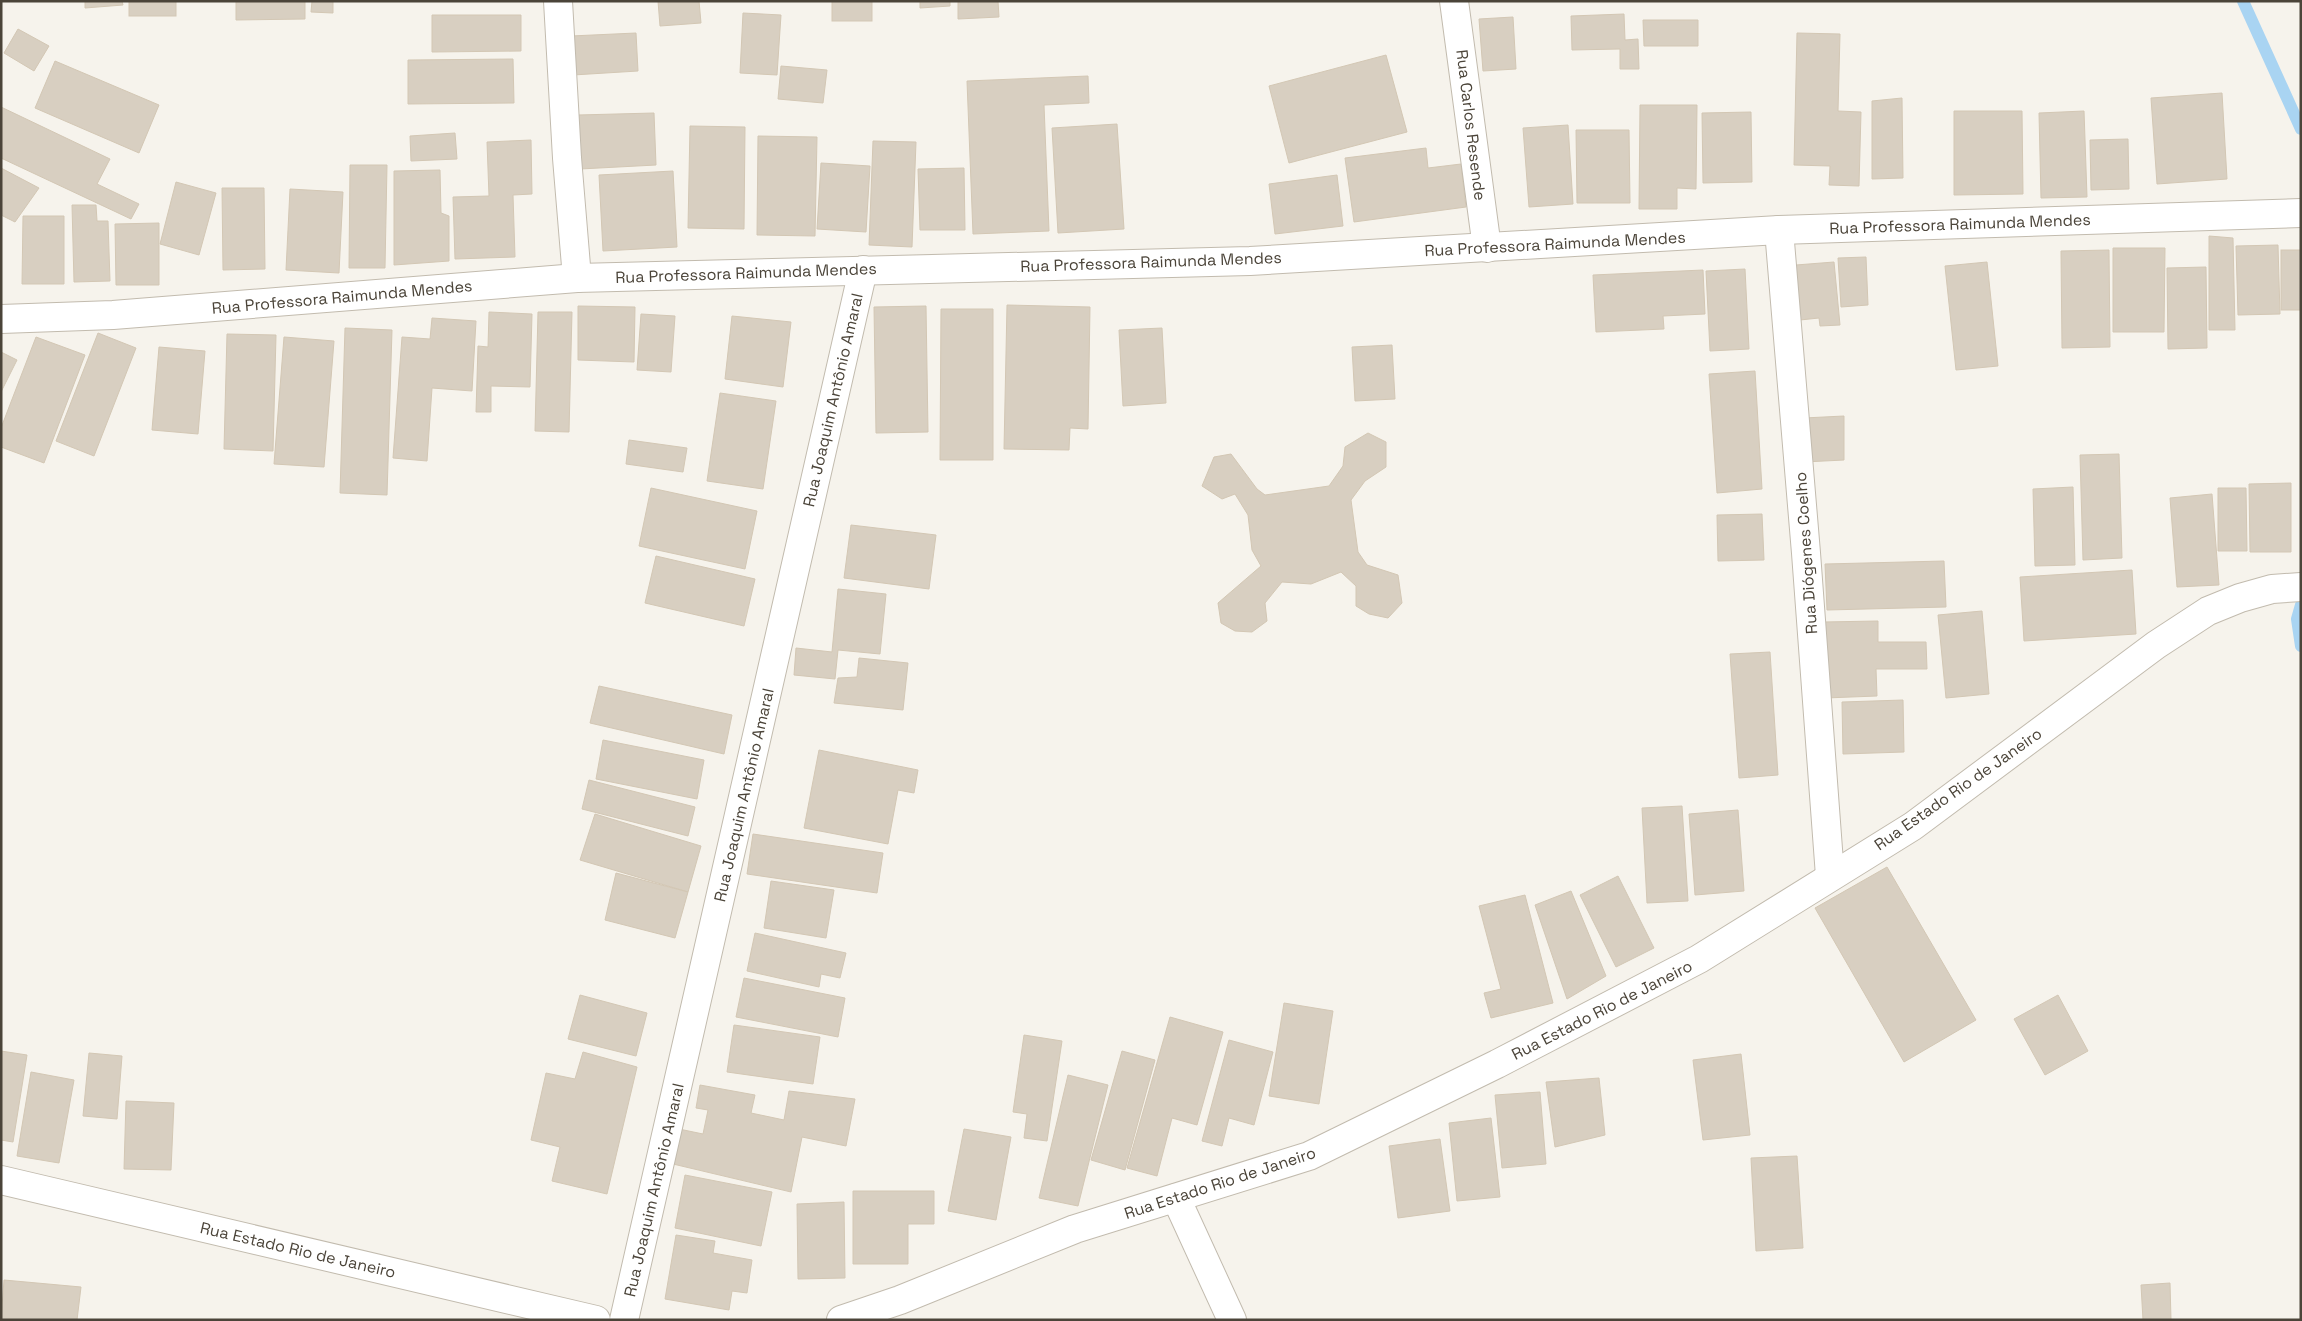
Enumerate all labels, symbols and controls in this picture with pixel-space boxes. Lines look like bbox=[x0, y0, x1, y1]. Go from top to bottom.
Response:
street label: Rua Carlos Resende bbox=[1451, 48, 1491, 202]
street label: Rua Professora Raimunda Mendes bbox=[1829, 209, 2091, 239]
street label: Rua Professora Raimunda Mendes bbox=[1424, 227, 1686, 261]
street label: Rua Professora Raimunda Mendes bbox=[1020, 247, 1282, 277]
street label: Rua Professora Raimunda Mendes bbox=[615, 258, 877, 288]
street label: Rua Professora Raimunda Mendes bbox=[211, 275, 473, 319]
street label: Rua Joaquim Antônio Amaral bbox=[798, 291, 868, 509]
street label: Rua Diógenes Coelho bbox=[1790, 471, 1822, 635]
street label: Rua Joaquim Antônio Amaral bbox=[709, 686, 779, 904]
street label: Rua Estado Rio de Janeiro bbox=[1870, 723, 2046, 855]
street label: Rua Estado Rio de Janeiro bbox=[1508, 955, 1696, 1065]
street label: Rua Joaquim Antônio Amaral bbox=[619, 1081, 689, 1299]
street label: Rua Estado Rio de Janeiro bbox=[1122, 1142, 1318, 1224]
street label: Rua Estado Rio de Janeiro bbox=[198, 1217, 398, 1283]

